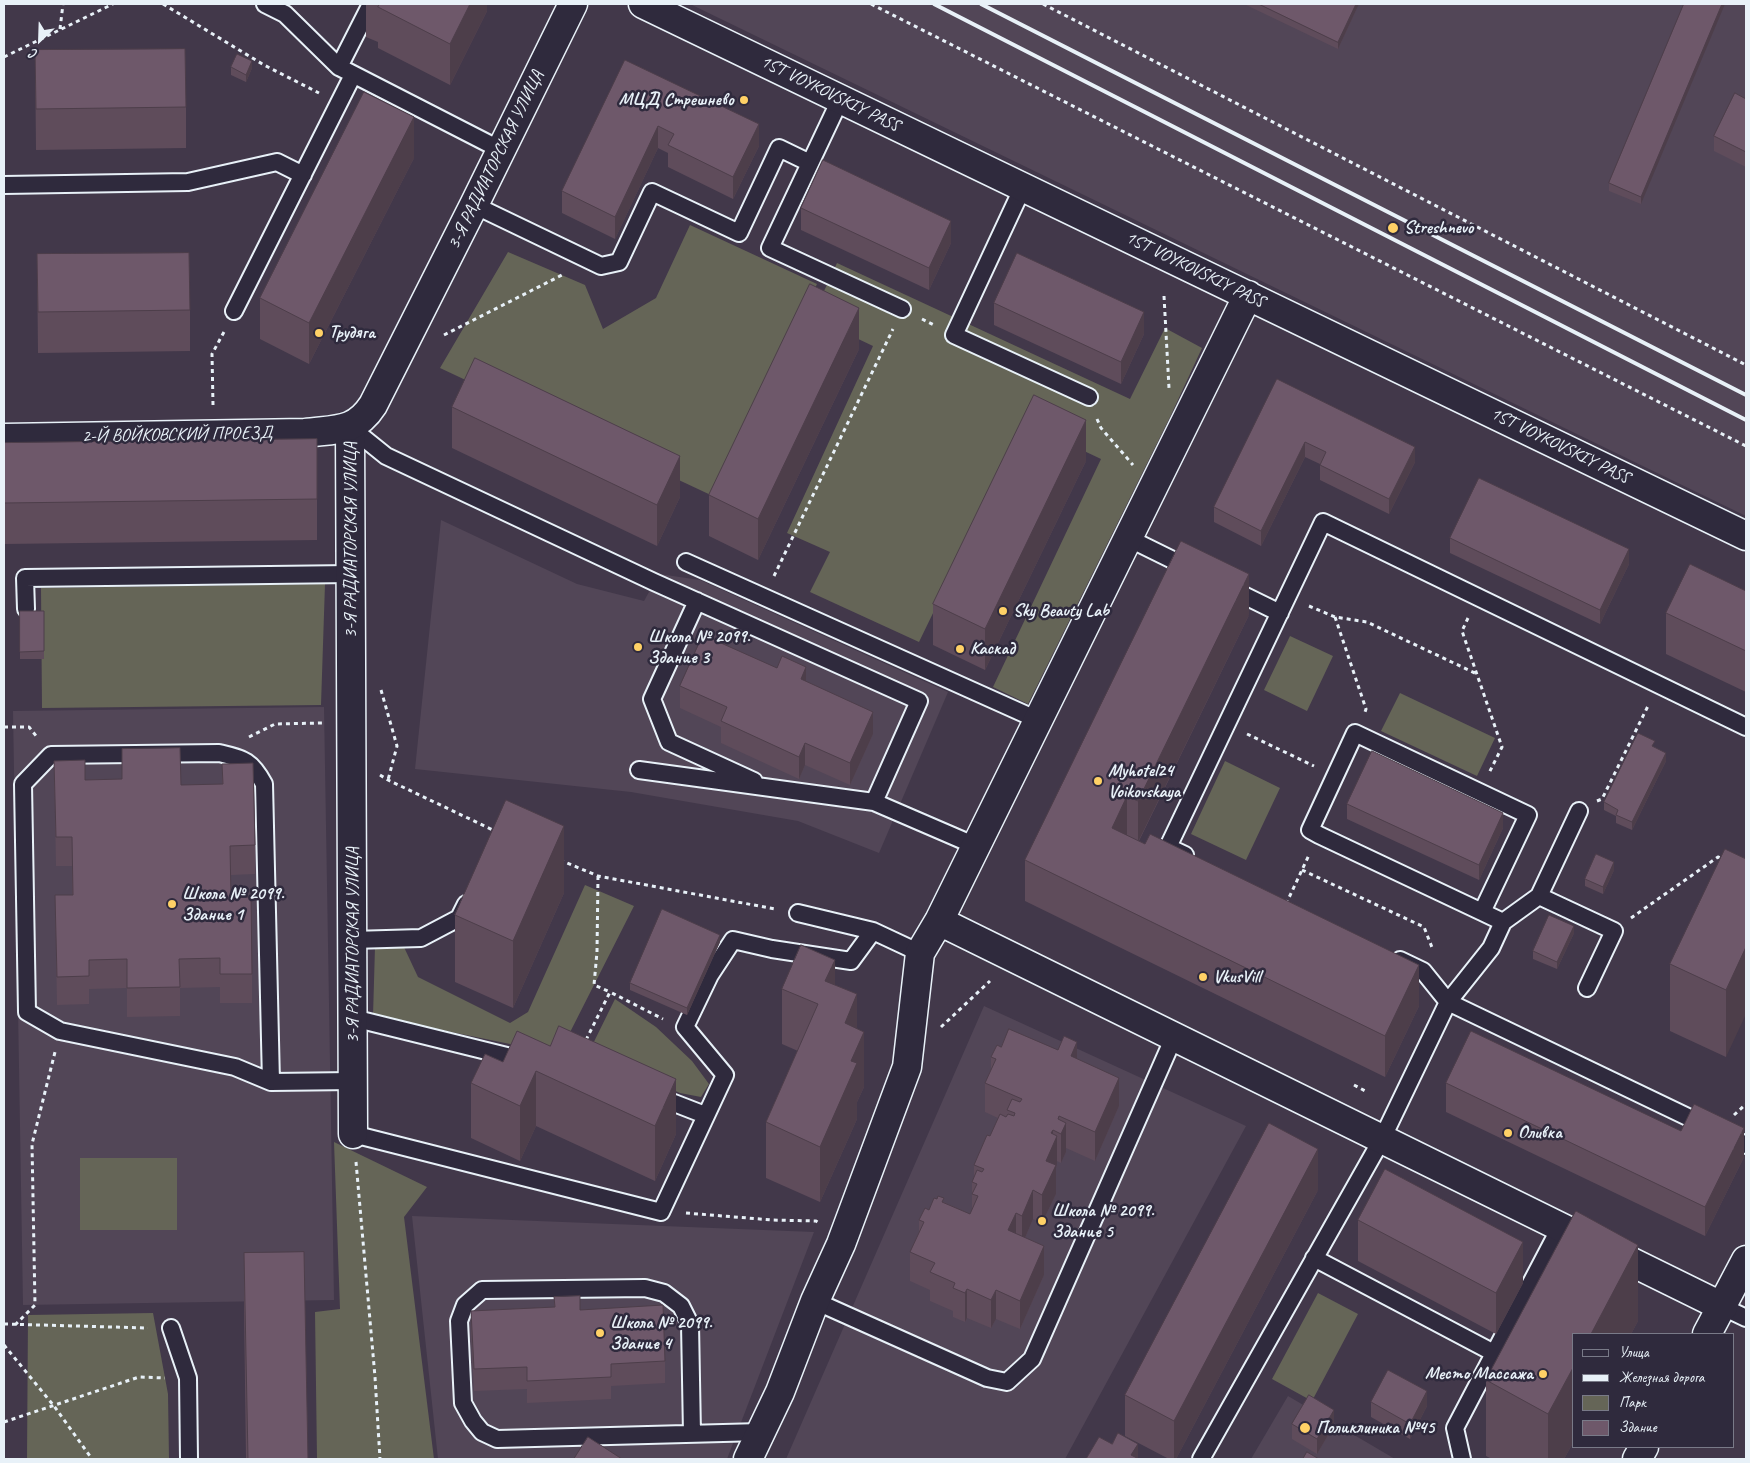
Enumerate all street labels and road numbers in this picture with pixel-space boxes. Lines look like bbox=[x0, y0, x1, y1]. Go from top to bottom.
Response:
street label: 1ST VOYKOVSKIY PASS bbox=[757, 51, 903, 137]
street label: 3-Я РАДИАТОРСКАЯ УЛИЦА bbox=[443, 67, 549, 253]
street label: 1ST VOYKOVSKIY PASS bbox=[1122, 227, 1268, 313]
street label: 1ST VOYKOVSKIY PASS bbox=[1487, 403, 1633, 489]
street label: 2-Й ВОЙКОВСКИЙ ПРОЕЗД bbox=[82, 423, 272, 447]
street label: 3-Я РАДИАТОРСКАЯ УЛИЦА bbox=[340, 442, 362, 638]
street label: 3-Я РАДИАТОРСКАЯ УЛИЦА bbox=[342, 847, 364, 1043]

